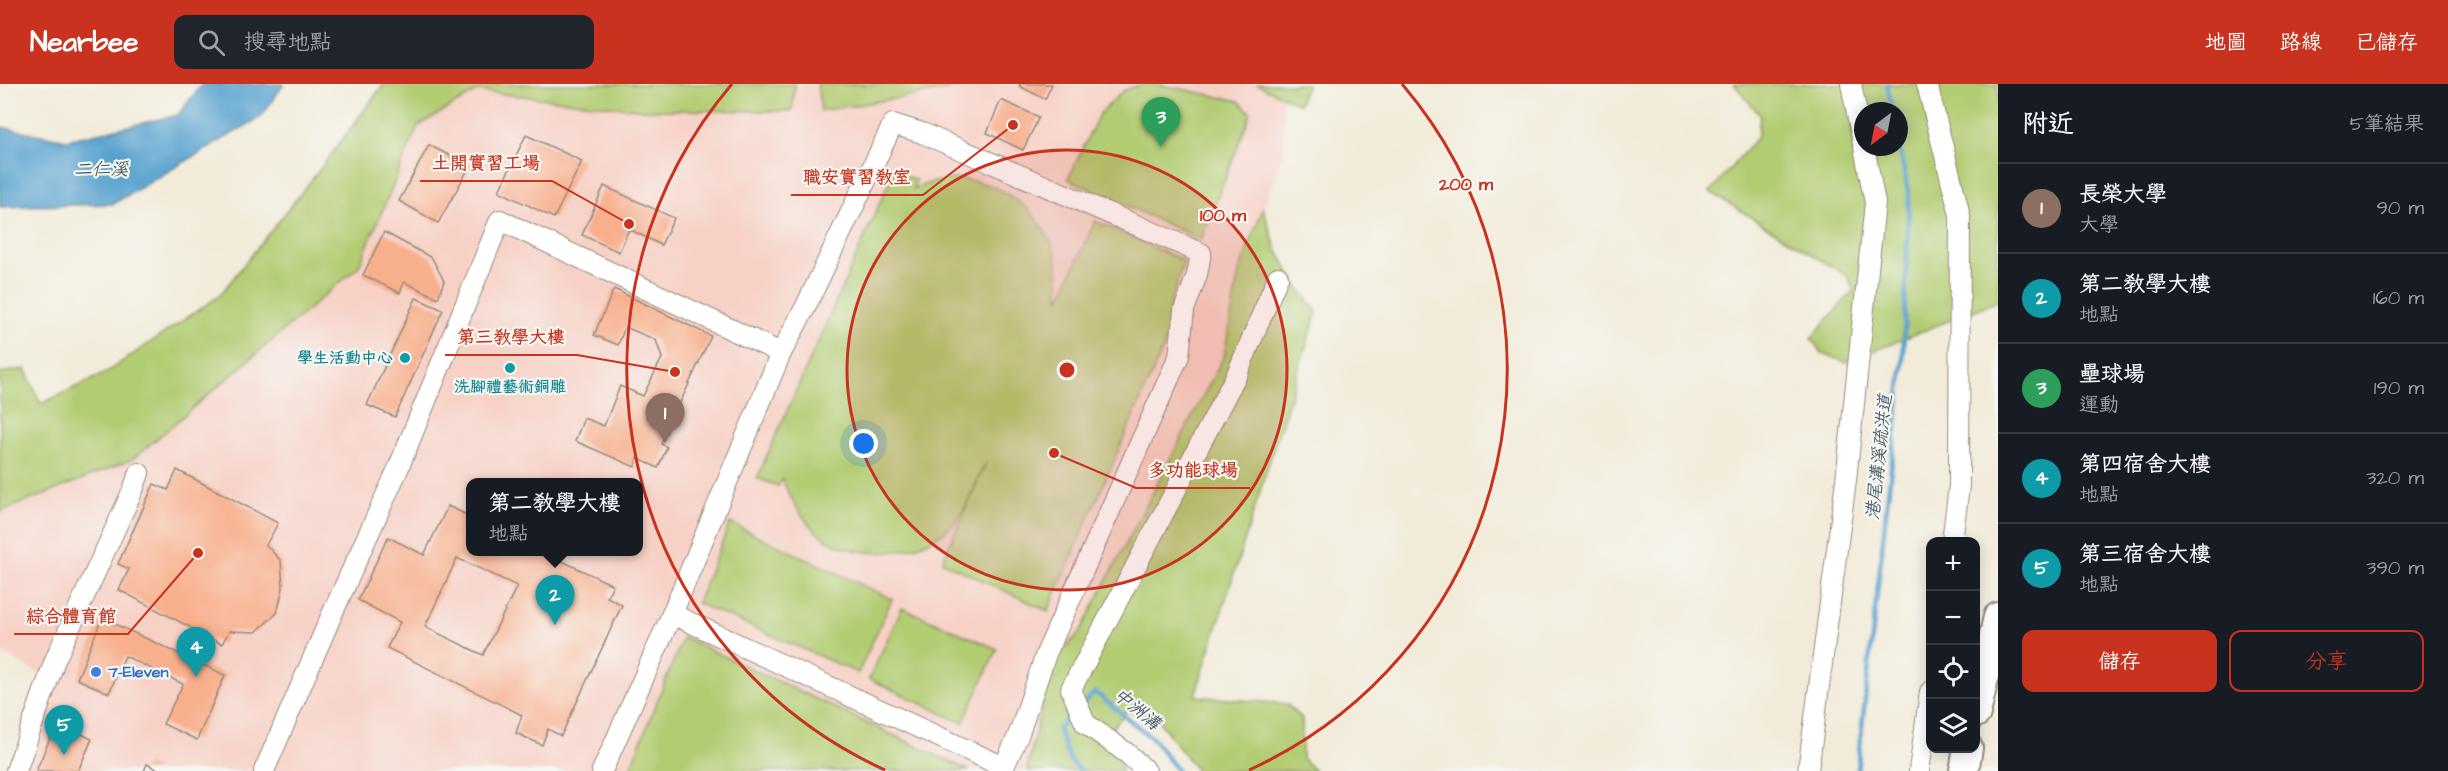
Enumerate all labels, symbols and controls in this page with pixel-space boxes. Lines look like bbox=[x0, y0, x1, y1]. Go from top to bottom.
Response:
search box bbox=[174, 15, 594, 69]
text: Nearbee bbox=[30, 23, 138, 62]
icon: search bbox=[195, 26, 228, 59]
text: 搜尋地點 bbox=[243, 27, 331, 58]
text: 地圖 bbox=[2205, 28, 2247, 57]
text: 路線 bbox=[2280, 28, 2322, 57]
text: 已儲存 bbox=[2355, 28, 2418, 57]
pin: 3 bbox=[1142, 98, 1180, 147]
north arrow bbox=[1854, 102, 1908, 156]
text: 附近 bbox=[2022, 106, 2074, 142]
text: 5筆結果 bbox=[2350, 110, 2424, 138]
callout: 土開實習工場 bbox=[420, 145, 552, 181]
text: 土開實習工場 bbox=[432, 151, 540, 176]
water label: 二仁溪 bbox=[74, 157, 129, 182]
callout: 職安實習教室 bbox=[791, 159, 923, 195]
text: 職安實習教室 bbox=[803, 165, 911, 190]
text: 200 m bbox=[1438, 172, 1494, 197]
text: 長榮大學 bbox=[2079, 179, 2167, 210]
text: 1 bbox=[2040, 194, 2043, 222]
text: 90 m bbox=[2376, 194, 2424, 222]
text: 100 m bbox=[1200, 203, 1247, 228]
text: 大學 bbox=[2079, 211, 2119, 239]
text: 第二教學大樓 bbox=[2079, 269, 2211, 300]
text: 2 bbox=[2036, 284, 2047, 312]
text: 160 m bbox=[2373, 284, 2424, 312]
text: 地點 bbox=[2079, 301, 2119, 329]
callout: 第三教學大樓 bbox=[445, 319, 577, 355]
text: 第三教學大樓 bbox=[457, 325, 565, 350]
place label: 學生活動中心 bbox=[297, 347, 393, 369]
marker: 學生活動中心 bbox=[398, 351, 412, 365]
text: 壘球場 bbox=[2079, 359, 2145, 390]
centre of rings bbox=[1057, 360, 1077, 380]
marker: 洗腳禮藝術銅雕 bbox=[503, 361, 517, 375]
text: 3 bbox=[2036, 374, 2047, 402]
text: 190 m bbox=[2374, 374, 2424, 402]
place label: 洗腳禮藝術銅雕 bbox=[454, 376, 566, 398]
water label: 港尾溝溪疏洪道 bbox=[1860, 391, 1898, 521]
text: 運動 bbox=[2079, 391, 2119, 419]
pin: 1 bbox=[646, 394, 684, 443]
your location bbox=[849, 429, 878, 458]
text: 第四宿舍大樓 bbox=[2079, 449, 2211, 480]
callout: 多功能球場 bbox=[1136, 452, 1250, 488]
text: 多功能球場 bbox=[1148, 458, 1238, 483]
text: 4 bbox=[2035, 464, 2048, 492]
text: 320 m bbox=[2366, 464, 2424, 492]
popup bbox=[466, 478, 643, 556]
text: 地點 bbox=[2079, 481, 2119, 509]
text: 第二教學大樓 bbox=[488, 488, 621, 519]
text: 地點 bbox=[488, 520, 528, 548]
map controls bbox=[1926, 537, 1980, 753]
button: + bbox=[1926, 537, 1980, 591]
text: 第三宿舍大樓 bbox=[2079, 539, 2211, 570]
text: 5 bbox=[2034, 554, 2049, 582]
text: 390 m bbox=[2366, 554, 2424, 582]
text: 地點 bbox=[2079, 571, 2119, 599]
pin: 2 bbox=[536, 576, 574, 625]
button: − bbox=[1926, 591, 1980, 645]
callout: 綜合體育館 bbox=[14, 598, 128, 634]
text: 綜合體育館 bbox=[26, 604, 116, 629]
pin: 4 bbox=[176, 628, 216, 677]
button: 儲存 bbox=[2022, 630, 2217, 692]
button: 分享 bbox=[2229, 630, 2424, 692]
button: locate bbox=[1926, 645, 1980, 699]
place label: 7-Eleven bbox=[107, 661, 168, 683]
marker: 7-Eleven bbox=[89, 665, 103, 679]
water label: 中洲溝 bbox=[1108, 682, 1167, 737]
button: layers bbox=[1926, 699, 1980, 753]
pin: 5 bbox=[44, 706, 84, 755]

